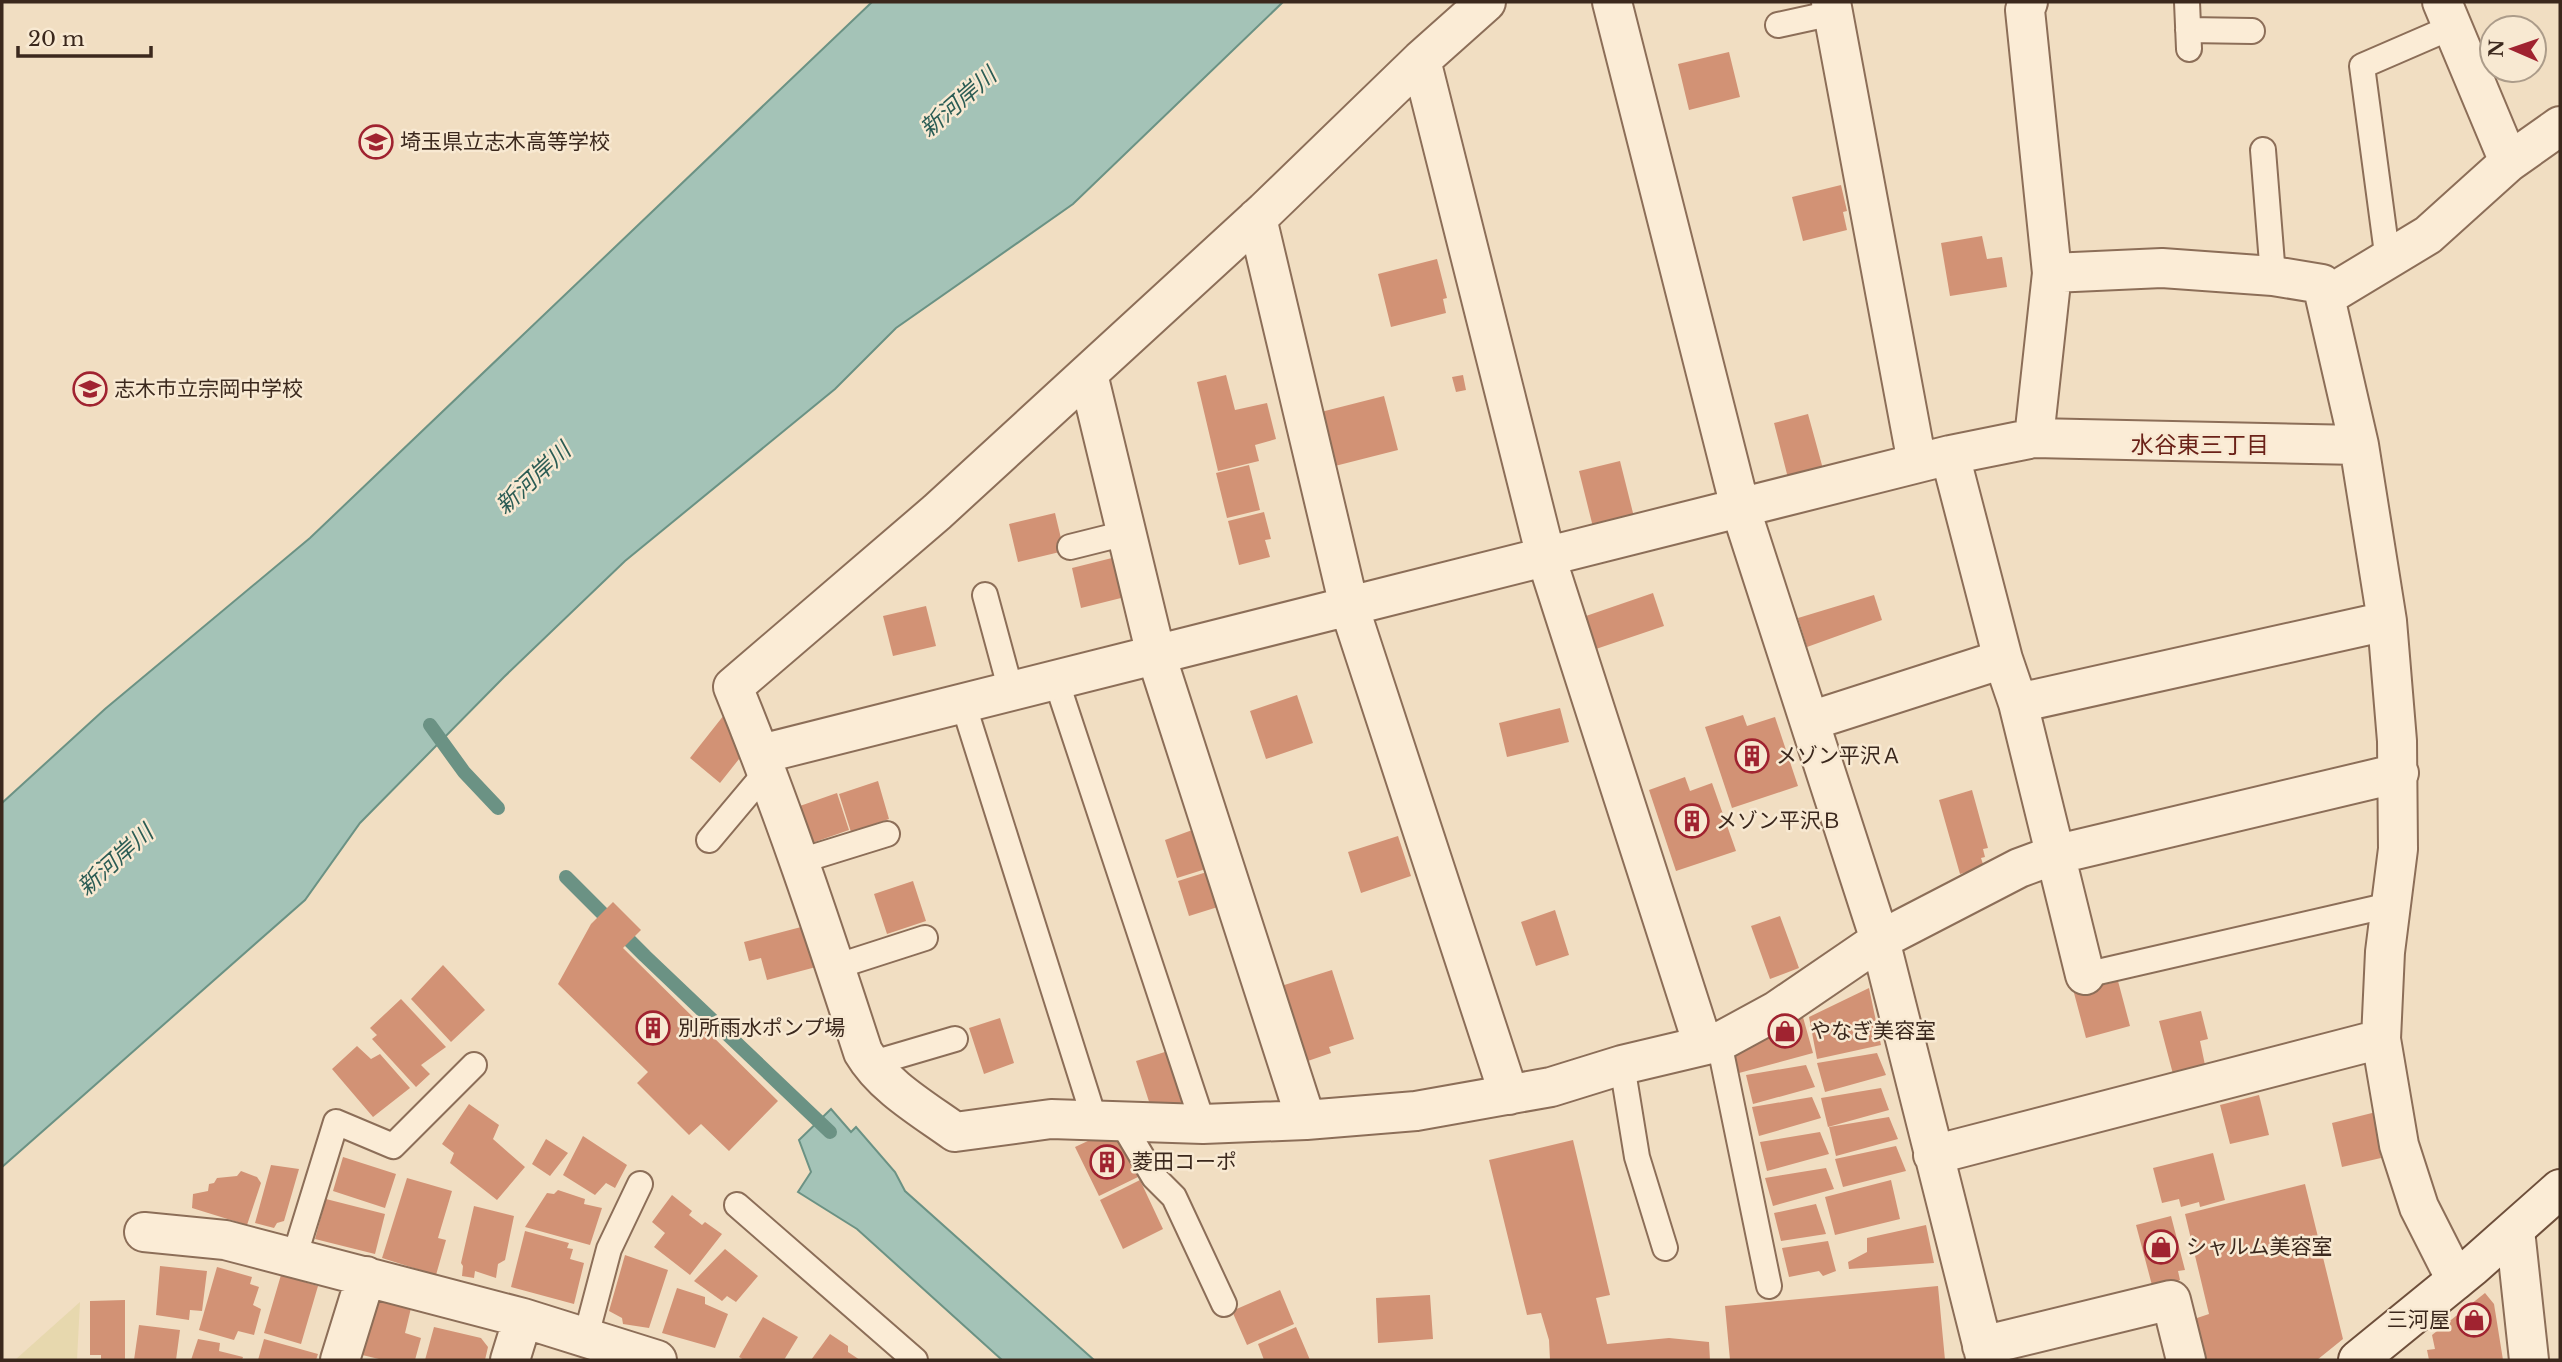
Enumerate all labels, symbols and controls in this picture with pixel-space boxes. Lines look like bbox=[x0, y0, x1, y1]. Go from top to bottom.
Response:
scale bar bbox=[18, 14, 150, 58]
north arrow bbox=[2478, 14, 2548, 84]
text: 20 m bbox=[28, 26, 85, 52]
text: N bbox=[2485, 39, 2508, 58]
water label: 新河岸川 bbox=[914, 59, 1004, 143]
school or university icon: 埼玉県立志木高等学校 bbox=[357, 123, 395, 161]
place label: 埼玉県立志木高等学校 bbox=[400, 129, 610, 155]
school or university icon: 志木市立宗岡中学校 bbox=[71, 370, 109, 408]
place label: 志木市立宗岡中学校 bbox=[114, 376, 303, 402]
district label: 水谷東三丁目 bbox=[2131, 431, 2269, 459]
water label: 新河岸川 bbox=[490, 434, 578, 520]
building icon: メゾン平沢Ａ bbox=[1733, 737, 1771, 775]
place label: メゾン平沢Ａ bbox=[1776, 743, 1902, 769]
building icon: メゾン平沢Ｂ bbox=[1673, 802, 1711, 840]
place label: メゾン平沢Ｂ bbox=[1716, 808, 1842, 834]
water label: 新河岸川 bbox=[71, 817, 161, 901]
building icon: 別所雨水ポンプ場 bbox=[634, 1009, 672, 1047]
shop icon: やなぎ美容室 bbox=[1766, 1012, 1804, 1050]
place label: 別所雨水ポンプ場 bbox=[678, 1015, 845, 1041]
place label: やなぎ美容室 bbox=[1810, 1018, 1936, 1044]
building icon: 菱田コーポ bbox=[1088, 1143, 1126, 1181]
place label: 菱田コーポ bbox=[1132, 1149, 1237, 1175]
shop icon: シャルム美容室 bbox=[2142, 1228, 2180, 1266]
place label: シャルム美容室 bbox=[2186, 1234, 2333, 1260]
shop icon: 三河屋 bbox=[2455, 1301, 2493, 1339]
place label: 三河屋 bbox=[2387, 1307, 2450, 1333]

